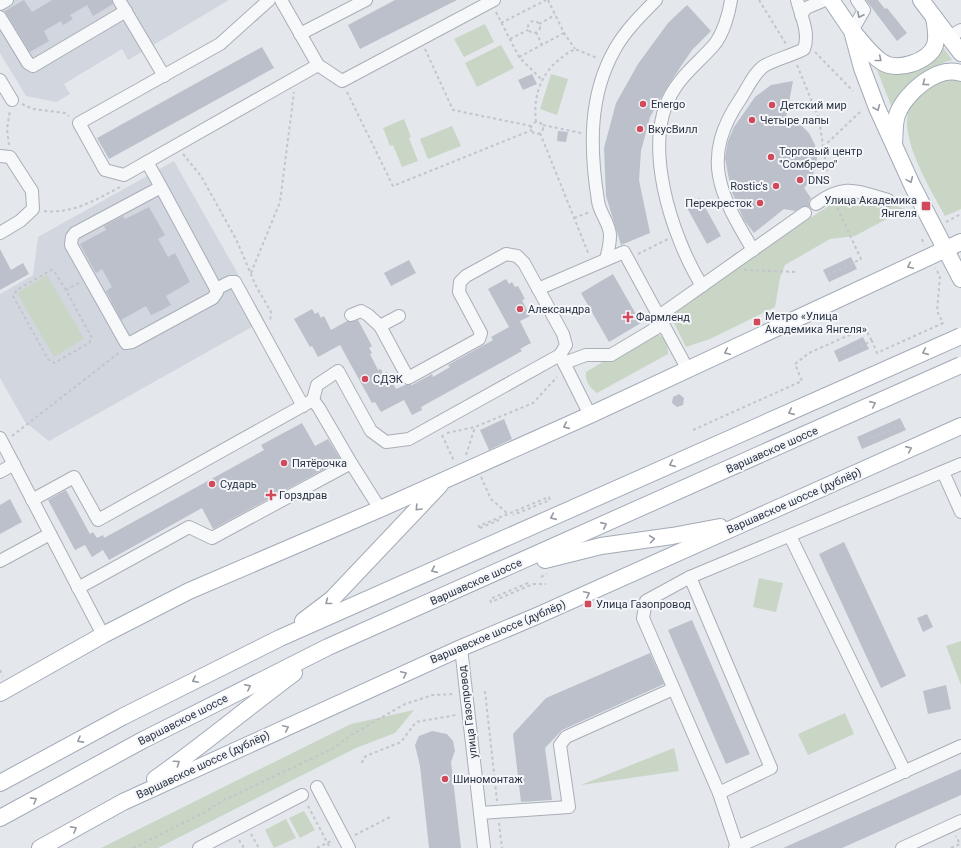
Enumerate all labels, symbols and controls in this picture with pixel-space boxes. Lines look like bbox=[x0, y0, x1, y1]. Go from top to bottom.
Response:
one-way arrow bbox=[857, 11, 865, 18]
one-way arrow bbox=[874, 54, 882, 61]
one-way arrow bbox=[922, 78, 929, 85]
place label: Energo bbox=[651, 98, 685, 111]
marker: Energo bbox=[638, 99, 648, 109]
place label: Детский мир bbox=[780, 99, 847, 112]
marker: Детский мир bbox=[767, 100, 777, 110]
one-way arrow bbox=[873, 104, 881, 111]
place label: Четыре лапы bbox=[760, 114, 829, 127]
marker: Четыре лапы bbox=[747, 115, 757, 125]
place label: ВкусВилл bbox=[648, 123, 698, 136]
marker: ВкусВилл bbox=[635, 124, 645, 134]
place label: Торговый центр "Сомбреро" bbox=[779, 145, 862, 171]
marker: Торговый центр "Сомбреро" bbox=[766, 152, 776, 162]
place label: DNS bbox=[808, 174, 830, 187]
marker: DNS bbox=[795, 175, 805, 185]
one-way arrow bbox=[905, 176, 913, 184]
place label: Rostic's bbox=[730, 180, 768, 193]
marker: Rostic's bbox=[771, 181, 781, 191]
place label: Улица Академика Янгеля bbox=[824, 194, 917, 220]
place label: Перекресток bbox=[685, 197, 752, 210]
marker: Перекресток bbox=[755, 198, 765, 208]
marker: Улица Академика Янгеля bbox=[920, 200, 932, 212]
one-way arrow bbox=[906, 262, 913, 270]
place label: Александра bbox=[528, 303, 590, 316]
marker: Александра bbox=[515, 304, 525, 314]
place label: Метро «Улица Академика Янгеля» bbox=[765, 310, 867, 336]
place label: Фармленд bbox=[636, 311, 690, 324]
marker: Фармленд bbox=[623, 312, 633, 322]
marker: Метро «Улица Академика Янгеля» bbox=[752, 317, 762, 327]
one-way arrow bbox=[724, 347, 731, 355]
one-way arrow bbox=[922, 347, 930, 355]
place label: СДЭК bbox=[373, 373, 404, 386]
marker: СДЭК bbox=[360, 374, 370, 384]
one-way arrow bbox=[868, 401, 876, 409]
one-way arrow bbox=[787, 407, 795, 415]
one-way arrow bbox=[562, 421, 570, 429]
street label: Варшавское шоссе bbox=[724, 424, 820, 476]
one-way arrow bbox=[905, 446, 912, 454]
place label: Пятёрочка bbox=[292, 457, 347, 470]
marker: Пятёрочка bbox=[279, 458, 289, 468]
one-way arrow bbox=[668, 460, 675, 468]
street label: Варшавское шоссе (дублёр) bbox=[725, 465, 863, 537]
place label: Сударь bbox=[220, 478, 257, 491]
marker: Сударь bbox=[207, 479, 217, 489]
place label: Горздрав bbox=[279, 489, 327, 502]
marker: Горздрав bbox=[266, 490, 276, 500]
one-way arrow bbox=[415, 503, 423, 511]
one-way arrow bbox=[549, 512, 557, 520]
one-way arrow bbox=[599, 522, 607, 530]
one-way arrow bbox=[649, 535, 655, 544]
street label: Варшавское шоссе bbox=[428, 556, 524, 608]
one-way arrow bbox=[431, 565, 438, 573]
one-way arrow bbox=[582, 591, 590, 599]
one-way arrow bbox=[326, 597, 333, 604]
street label: Варшавское шоссе (дублёр) bbox=[428, 597, 568, 666]
place label: Улица Газопровод bbox=[596, 598, 691, 611]
marker: Улица Газопровод bbox=[583, 599, 593, 609]
street label: улица Газопровод bbox=[456, 665, 480, 759]
one-way arrow bbox=[400, 670, 407, 678]
one-way arrow bbox=[192, 675, 199, 683]
one-way arrow bbox=[244, 684, 252, 692]
street label: Варшавское шоссе bbox=[136, 692, 230, 748]
one-way arrow bbox=[282, 724, 289, 732]
street label: Варшавское шоссе (дублёр) bbox=[134, 728, 272, 802]
one-way arrow bbox=[76, 735, 84, 743]
one-way arrow bbox=[173, 761, 180, 768]
place label: Шиномонтаж bbox=[453, 773, 523, 786]
marker: Шиномонтаж bbox=[440, 774, 450, 784]
one-way arrow bbox=[30, 797, 37, 804]
one-way arrow bbox=[70, 826, 77, 834]

